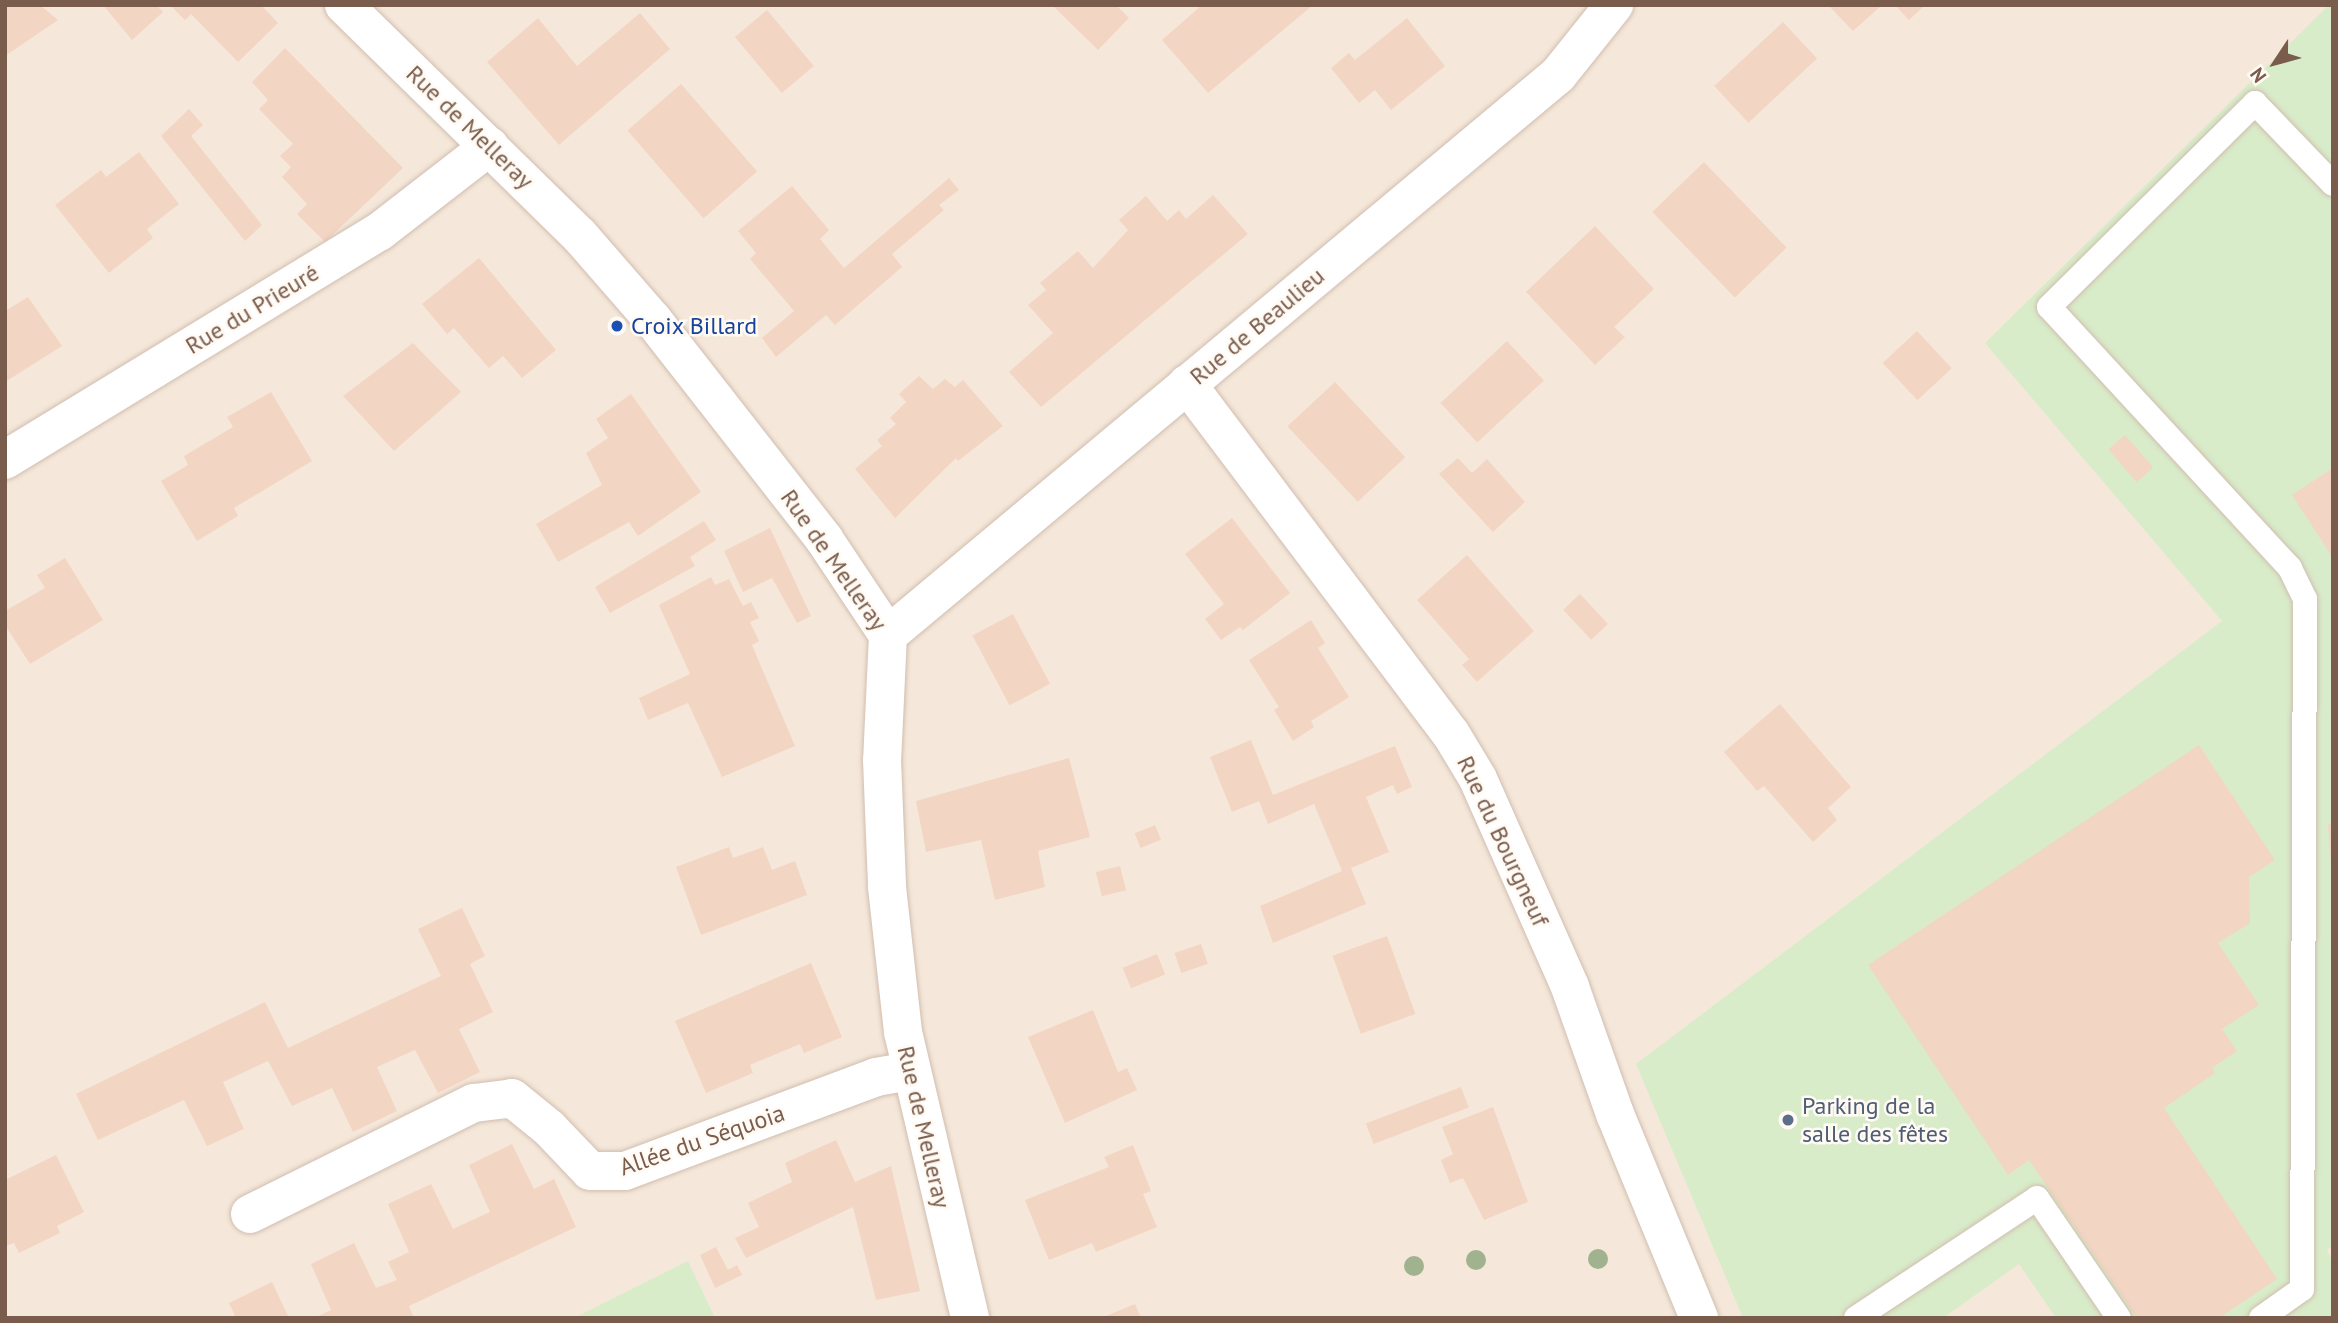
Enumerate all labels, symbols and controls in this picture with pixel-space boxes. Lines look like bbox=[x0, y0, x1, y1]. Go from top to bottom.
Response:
north arrow bbox=[2240, 28, 2310, 98]
street label: Rue de Melleray bbox=[400, 59, 540, 195]
text: N bbox=[2245, 63, 2271, 87]
street label: Rue du Prieuré bbox=[180, 258, 324, 360]
street label: Rue de Beaulieu bbox=[1184, 261, 1330, 391]
place label: Croix Billard bbox=[631, 312, 758, 340]
marker: Croix Billard bbox=[609, 318, 625, 334]
street label: Rue de Melleray bbox=[775, 484, 893, 636]
street label: Rue du Bourgneuf bbox=[1451, 751, 1555, 931]
street label: Rue de Melleray bbox=[891, 1043, 957, 1211]
place label: Parking de la salle des fêtes bbox=[1802, 1092, 1948, 1148]
street label: Allée du Séquoia bbox=[616, 1098, 788, 1182]
marker: Parking de la salle des fêtes bbox=[1780, 1112, 1796, 1128]

